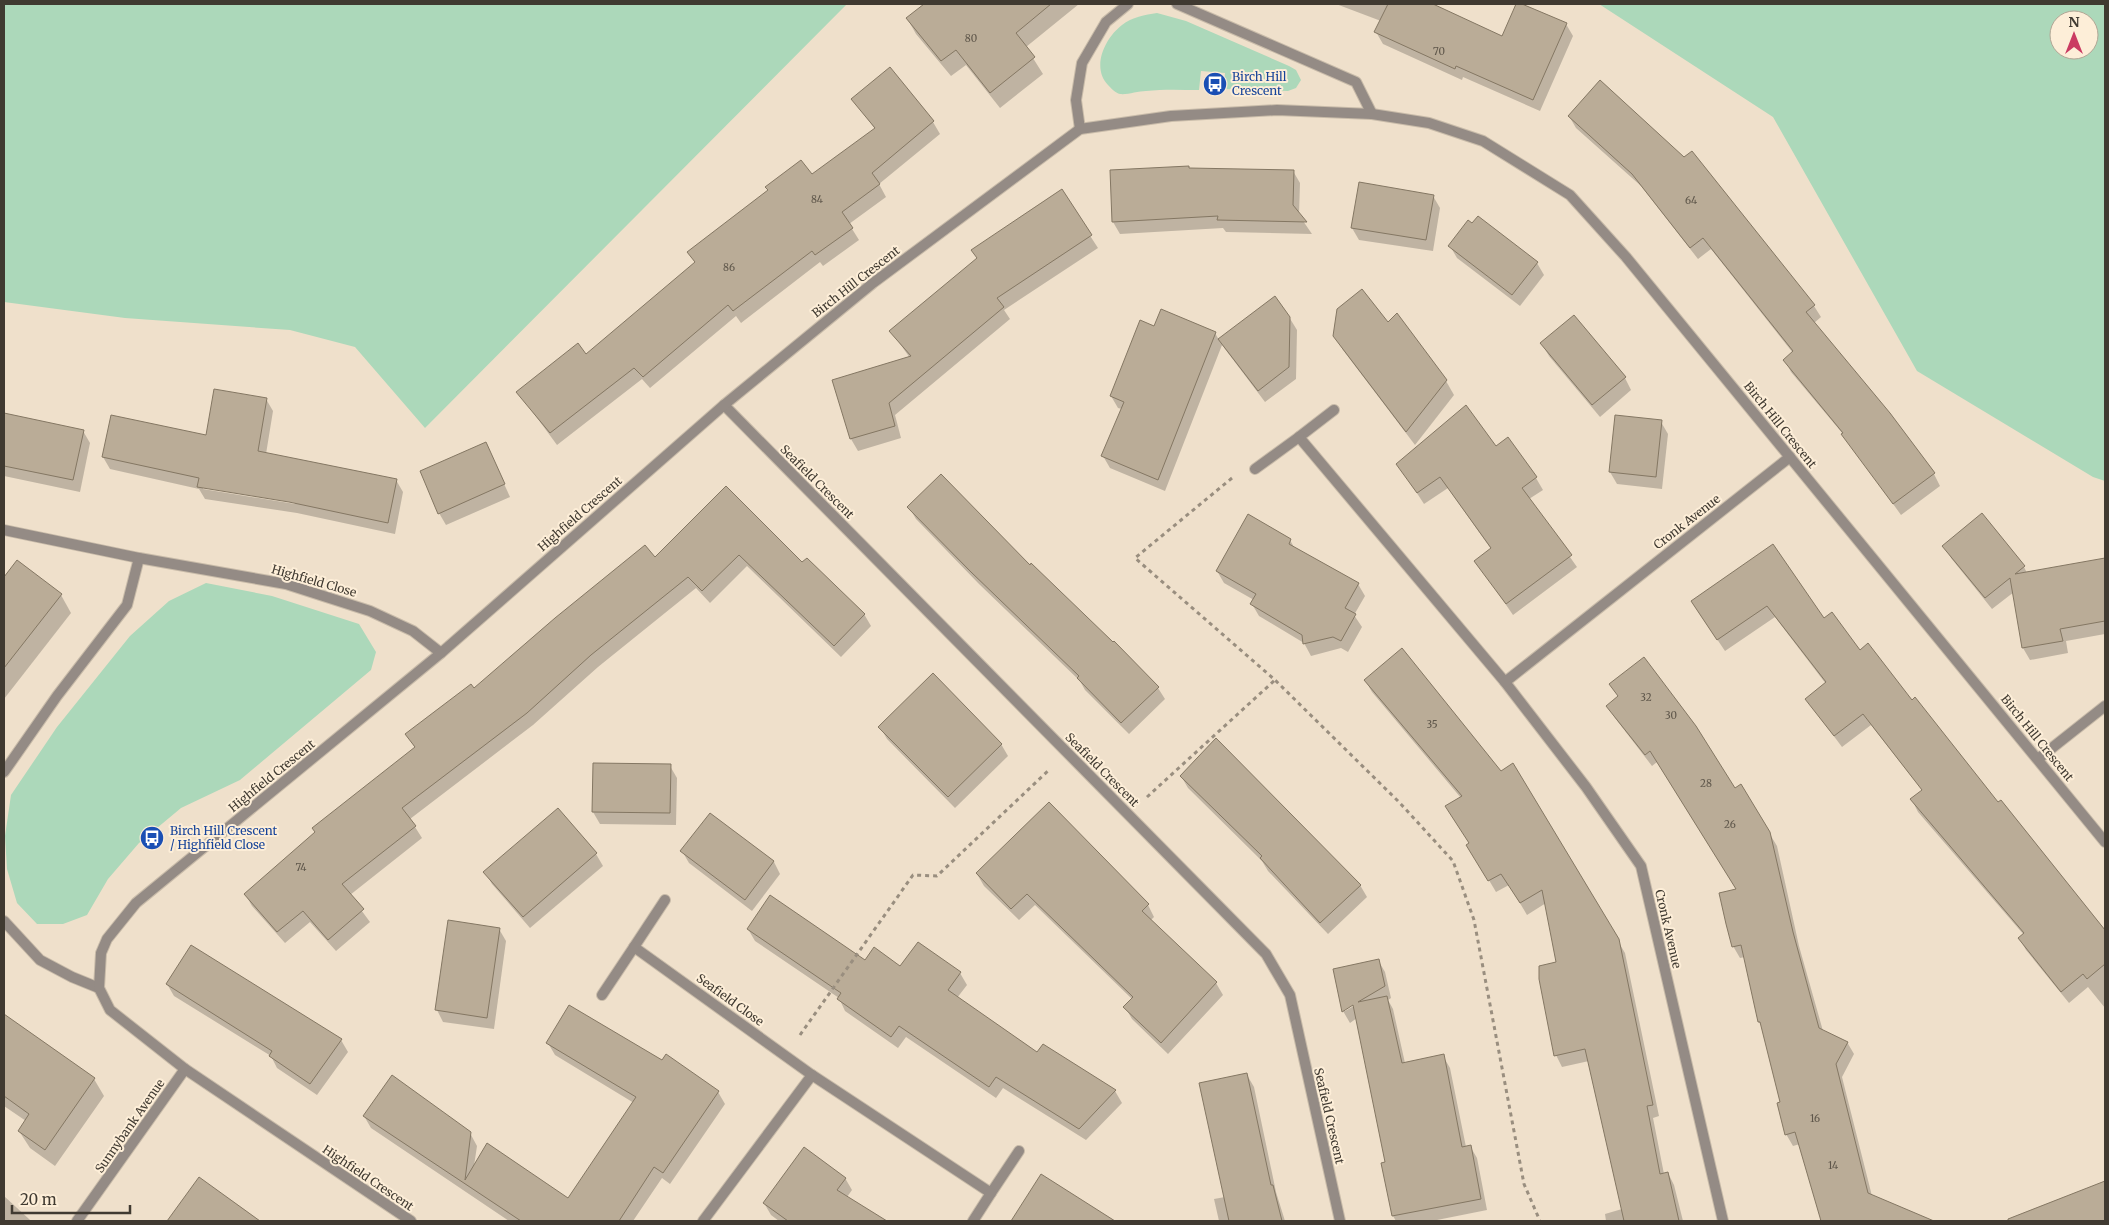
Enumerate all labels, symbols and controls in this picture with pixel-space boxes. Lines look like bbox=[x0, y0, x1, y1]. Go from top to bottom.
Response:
north arrow bbox=[2049, 10, 2099, 60]
text: N bbox=[2068, 13, 2080, 31]
house number: 80 bbox=[965, 32, 977, 45]
house number: 70 bbox=[1433, 45, 1445, 58]
place label: Birch Hill Crescent bbox=[1232, 69, 1287, 98]
bus stop icon: Birch Hill Crescent bbox=[1202, 71, 1228, 97]
house number: 84 bbox=[811, 193, 823, 206]
house number: 64 bbox=[1685, 194, 1697, 207]
street label: Birch Hill Crescent bbox=[809, 243, 903, 320]
house number: 86 bbox=[723, 261, 735, 274]
street label: Birch Hill Crescent bbox=[1741, 378, 1820, 471]
street label: Seafield Crescent bbox=[777, 442, 858, 522]
street label: Highfield Crescent bbox=[535, 473, 625, 554]
street label: Cronk Avenue bbox=[1650, 491, 1723, 552]
street label: Highfield Close bbox=[270, 561, 358, 600]
house number: 32 bbox=[1640, 691, 1652, 704]
street label: Birch Hill Crescent bbox=[1998, 691, 2077, 784]
house number: 30 bbox=[1665, 709, 1677, 722]
house number: 35 bbox=[1426, 718, 1438, 731]
street label: Seafield Crescent bbox=[1062, 730, 1143, 810]
street label: Highfield Crescent bbox=[226, 736, 318, 815]
house number: 28 bbox=[1700, 777, 1712, 790]
house number: 26 bbox=[1724, 818, 1736, 831]
place label: Birch Hill Crescent / Highfield Close bbox=[170, 823, 277, 852]
bus stop icon: Birch Hill Crescent / Highfield Close bbox=[139, 825, 165, 851]
house number: 74 bbox=[296, 861, 307, 874]
street label: Cronk Avenue bbox=[1652, 888, 1685, 970]
street label: Seafield Close bbox=[694, 970, 767, 1029]
street label: Seafield Crescent bbox=[1311, 1066, 1348, 1166]
street label: Sunnybank Avenue bbox=[92, 1076, 168, 1176]
house number: 16 bbox=[1810, 1112, 1820, 1125]
street label: Highfield Crescent bbox=[320, 1142, 417, 1214]
house number: 14 bbox=[1828, 1159, 1838, 1172]
scale bar bbox=[12, 1182, 130, 1214]
text: 20 m bbox=[20, 1190, 57, 1209]

